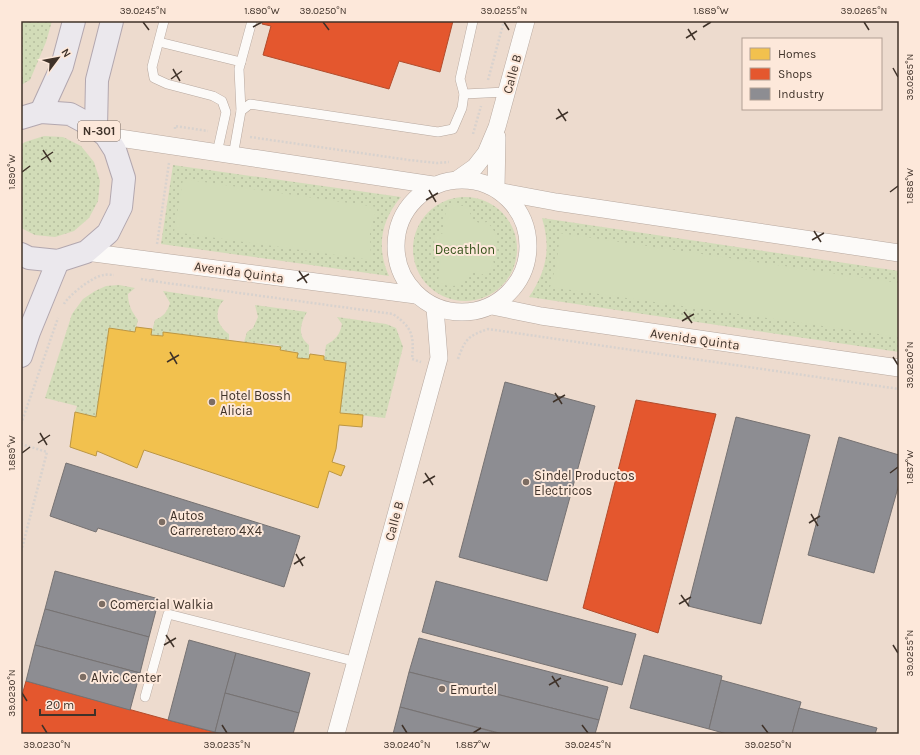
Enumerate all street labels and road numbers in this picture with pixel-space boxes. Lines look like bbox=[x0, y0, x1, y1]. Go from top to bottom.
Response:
street label: Calle B bbox=[500, 53, 524, 95]
road number: N-301 bbox=[78, 121, 120, 141]
street label: Avenida Quinta bbox=[193, 258, 285, 286]
street label: Avenida Quinta bbox=[649, 325, 741, 353]
street label: Calle B bbox=[382, 500, 406, 542]

